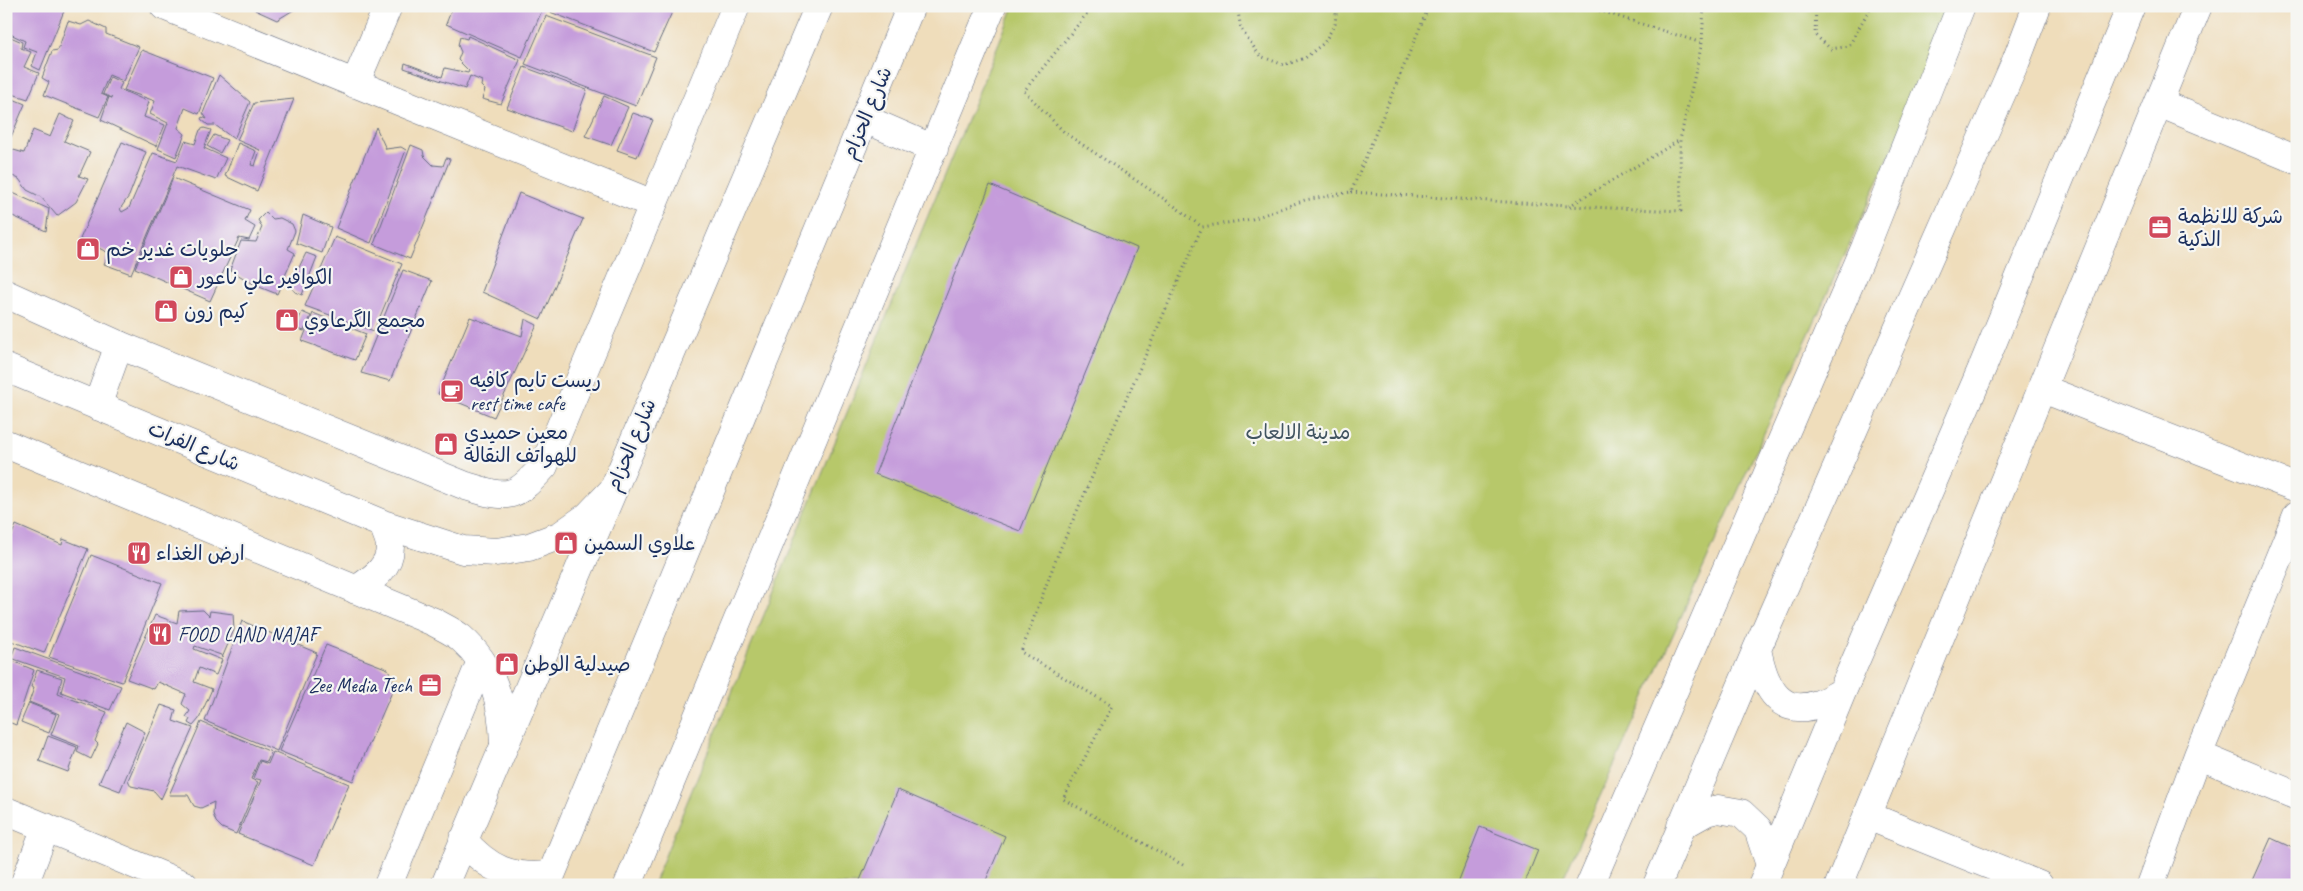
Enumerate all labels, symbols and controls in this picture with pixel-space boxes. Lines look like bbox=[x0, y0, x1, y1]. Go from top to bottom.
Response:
street label: شارع الحزام bbox=[836, 63, 900, 164]
place label: شركة للانظمة الذكية bbox=[2178, 204, 2283, 252]
office icon: شركة للانظمة الذكية bbox=[2147, 214, 2173, 240]
shop icon: حلويات غدير خم bbox=[75, 236, 101, 262]
place label: حلويات غدير خم bbox=[106, 237, 239, 264]
shop icon: الكوافير علي ناعور bbox=[168, 264, 194, 290]
place label: الكوافير علي ناعور bbox=[196, 265, 332, 295]
shop icon: كيم زون bbox=[153, 298, 179, 324]
place label: كيم زون bbox=[184, 299, 248, 326]
shop icon: مجمع الگرعاوي bbox=[274, 307, 300, 333]
place label: مجمع الگرعاوي bbox=[304, 308, 425, 335]
place label: ريست تايم كافيه rest time cafe bbox=[470, 368, 601, 416]
cafe icon: ريست تايم كافيه rest time cafe bbox=[439, 378, 465, 404]
street label: شارع الحزام bbox=[600, 395, 664, 496]
street label: شارع الفرات bbox=[144, 416, 244, 477]
place label: معين حميدي للهواتف النقالة bbox=[464, 420, 577, 469]
park label: مدينة الالعاب bbox=[1246, 420, 1350, 445]
shop icon: معين حميدي للهواتف النقالة bbox=[433, 431, 459, 457]
shop icon: علاوي السمين bbox=[553, 530, 579, 556]
place label: علاوي السمين bbox=[584, 531, 695, 558]
restaurant icon: ارض الغذاء bbox=[126, 540, 152, 566]
place label: ارض الغذاء bbox=[156, 541, 245, 566]
restaurant icon: FOOD LAND NAJAF bbox=[147, 621, 173, 647]
place label: FOOD LAND NAJAF bbox=[178, 622, 322, 647]
shop icon: صيدلية الوطن bbox=[494, 651, 520, 677]
place label: صيدلية الوطن bbox=[524, 652, 630, 677]
office icon: Zee Media Tech bbox=[417, 672, 443, 698]
place label: Zee Media Tech bbox=[308, 673, 413, 698]

